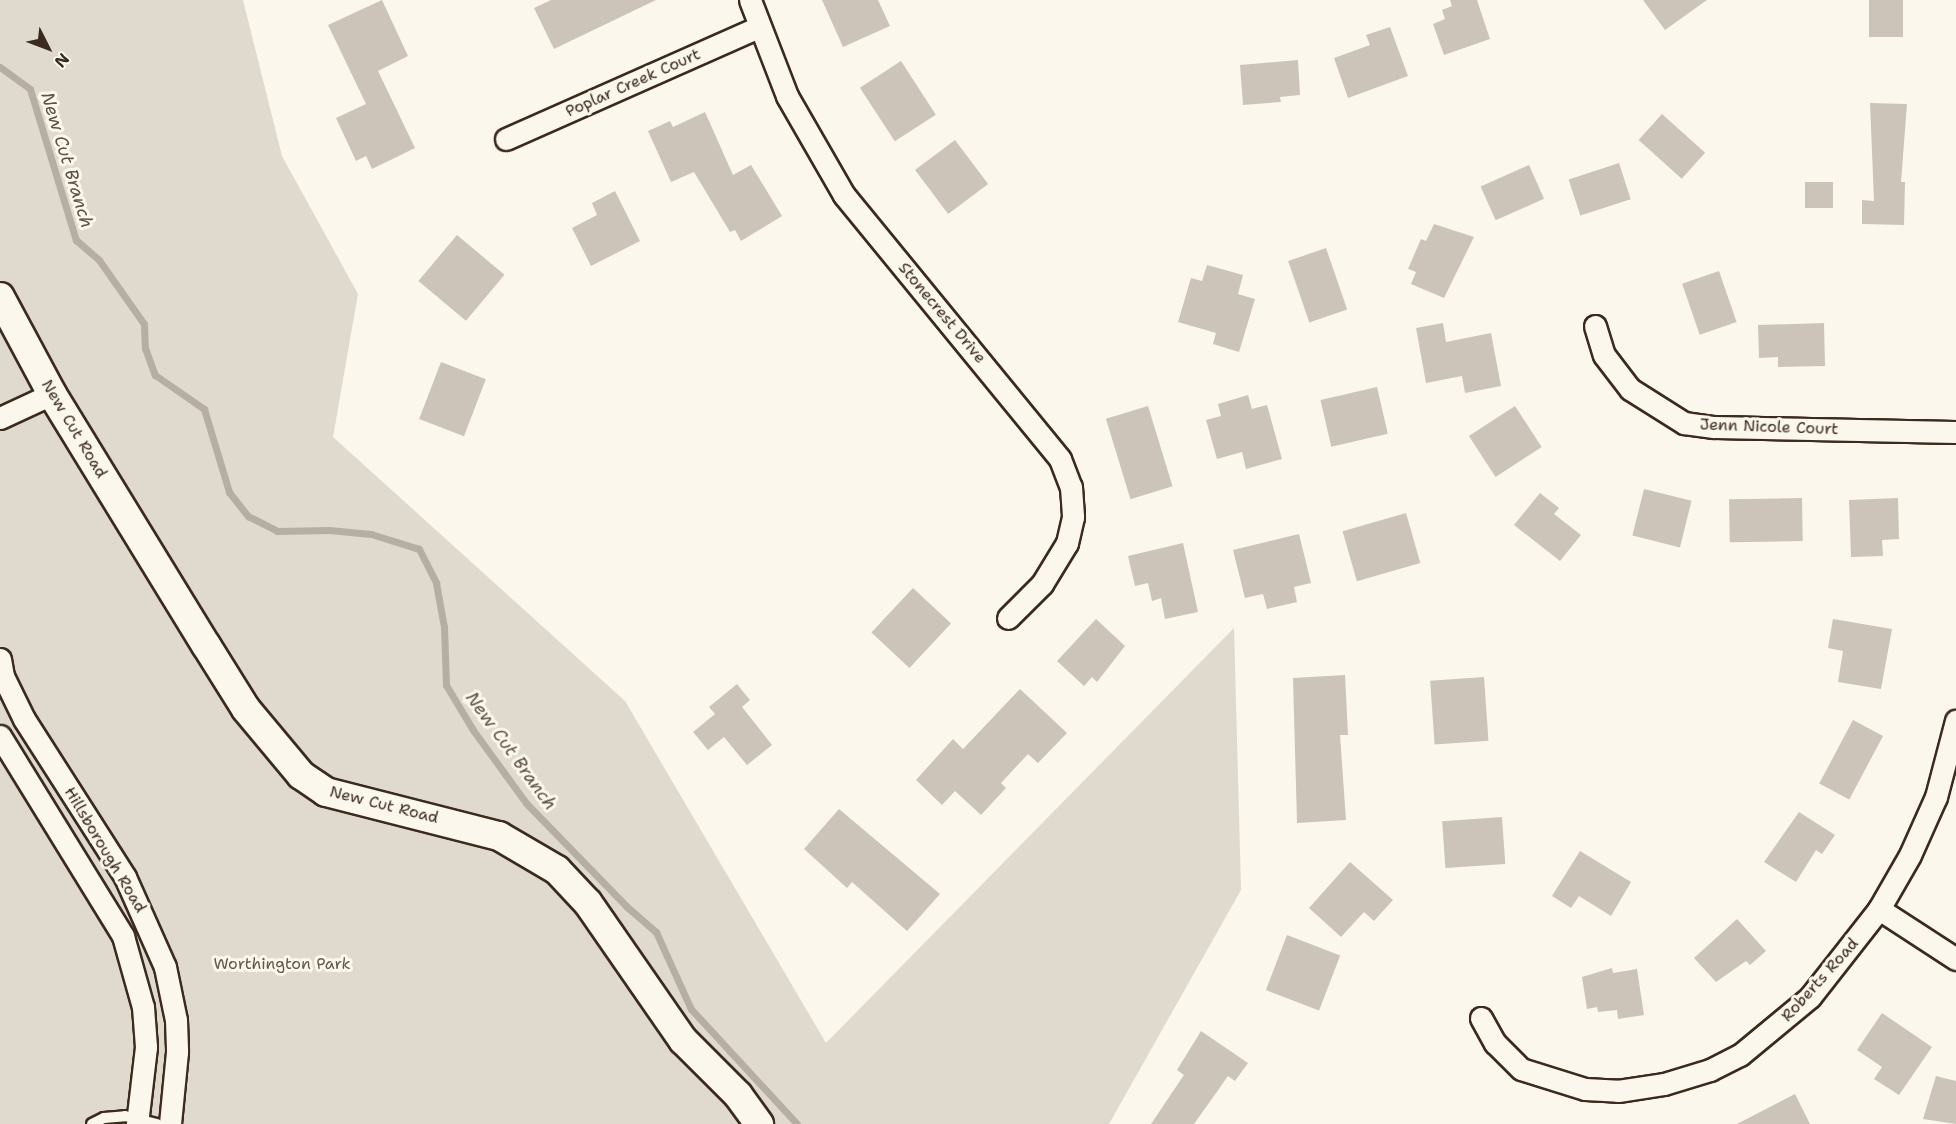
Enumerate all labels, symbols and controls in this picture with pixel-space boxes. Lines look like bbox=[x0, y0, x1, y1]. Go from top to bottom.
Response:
north arrow bbox=[18, 18, 78, 78]
street label: Poplar Creek Court bbox=[563, 45, 703, 121]
text: N bbox=[50, 49, 74, 72]
water label: New Cut Branch bbox=[36, 90, 98, 230]
street label: Stonecrest Drive bbox=[894, 259, 990, 367]
street label: New Cut Road bbox=[37, 376, 111, 482]
street label: Jenn Nicole Court bbox=[1699, 415, 1839, 439]
water label: New Cut Branch bbox=[461, 688, 561, 814]
street label: New Cut Road bbox=[328, 782, 440, 828]
street label: Hillsborough Road bbox=[60, 784, 150, 916]
street label: Roberts Road bbox=[1777, 934, 1863, 1026]
park label: Worthington Park bbox=[213, 954, 351, 974]

